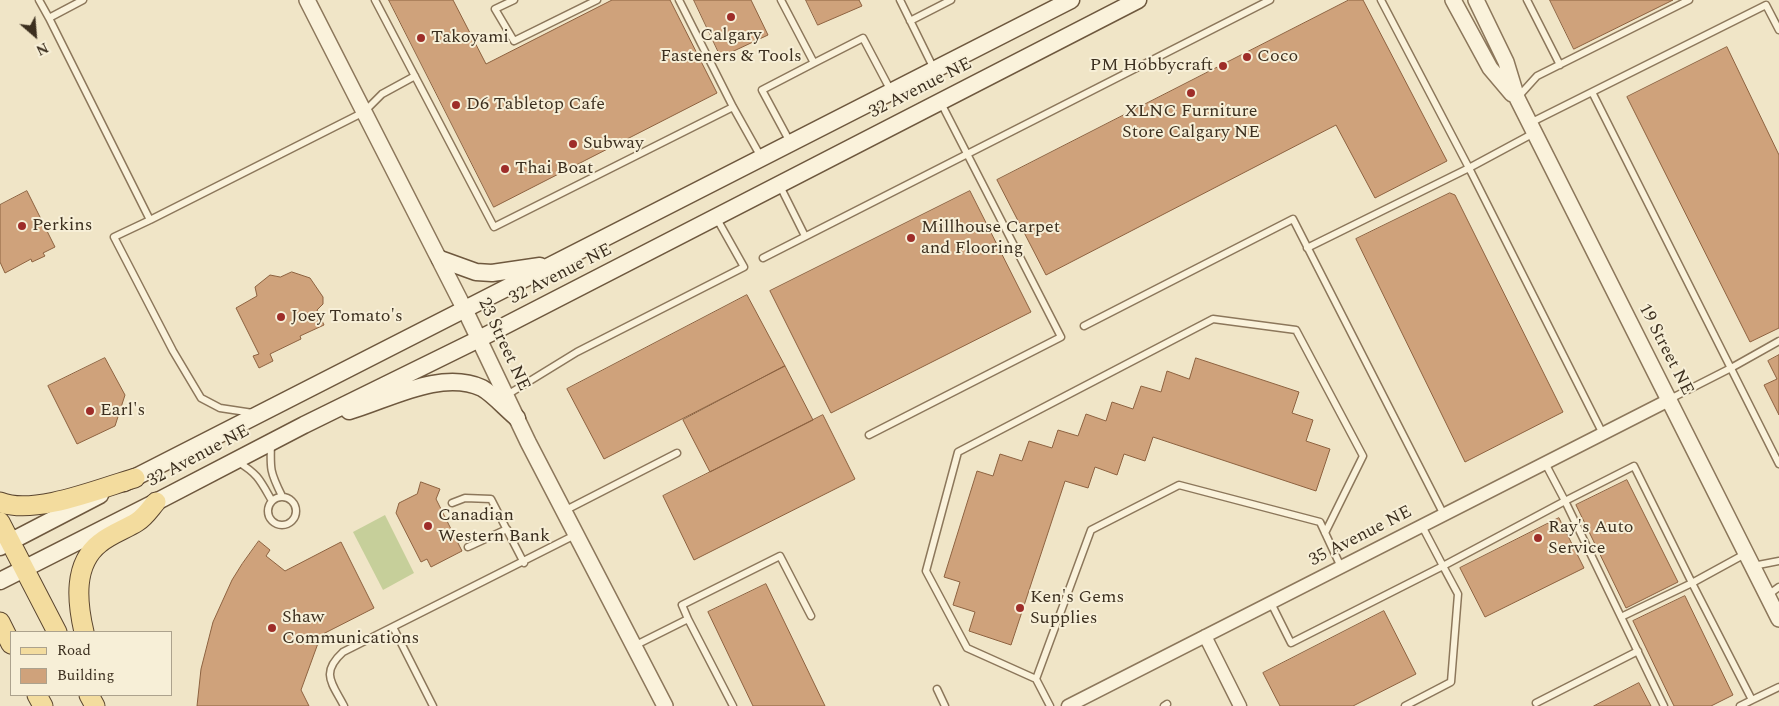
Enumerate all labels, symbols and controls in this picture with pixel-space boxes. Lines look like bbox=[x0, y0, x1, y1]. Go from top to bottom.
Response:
north arrow bbox=[10, 10, 60, 60]
marker: Calgary Fasteners & Tools bbox=[725, 11, 737, 23]
place label: Calgary Fasteners & Tools bbox=[660, 25, 802, 68]
place label: Takoyami bbox=[431, 27, 509, 49]
marker: Takoyami bbox=[415, 32, 427, 44]
text: N bbox=[32, 37, 52, 61]
place label: Coco bbox=[1257, 46, 1298, 68]
marker: Coco bbox=[1241, 51, 1253, 63]
street label: 32 Avenue NE bbox=[866, 54, 976, 124]
place label: PM Hobbycraft bbox=[1090, 55, 1213, 77]
marker: PM Hobbycraft bbox=[1217, 60, 1229, 72]
marker: XLNC Furniture Store Calgary NE bbox=[1185, 87, 1197, 99]
place label: D6 Tabletop Cafe bbox=[466, 94, 605, 116]
marker: D6 Tabletop Cafe bbox=[450, 99, 462, 111]
place label: XLNC Furniture Store Calgary NE bbox=[1122, 101, 1260, 144]
place label: Subway bbox=[583, 133, 644, 155]
marker: Subway bbox=[567, 138, 579, 150]
place label: Thai Boat bbox=[515, 158, 593, 180]
marker: Thai Boat bbox=[499, 163, 511, 175]
place label: Perkins bbox=[32, 215, 93, 237]
place label: Millhouse Carpet and Flooring bbox=[921, 217, 1060, 260]
marker: Perkins bbox=[16, 220, 28, 232]
marker: Millhouse Carpet and Flooring bbox=[905, 232, 917, 244]
street label: 32 Avenue NE bbox=[506, 240, 616, 310]
street label: 23 Street NE bbox=[472, 295, 534, 395]
street label: 19 Street NE bbox=[1633, 300, 1697, 400]
place label: Joey Tomato's bbox=[291, 306, 403, 328]
marker: Joey Tomato's bbox=[275, 311, 287, 323]
place label: Earl's bbox=[100, 400, 145, 422]
marker: Earl's bbox=[84, 405, 96, 417]
street label: 32 Avenue NE bbox=[144, 421, 254, 493]
street label: 35 Avenue NE bbox=[1306, 502, 1416, 572]
place label: Canadian Western Bank bbox=[438, 505, 550, 548]
place label: Ray's Auto Service bbox=[1548, 517, 1634, 560]
marker: Canadian Western Bank bbox=[422, 520, 434, 532]
marker: Ray's Auto Service bbox=[1532, 532, 1544, 544]
place label: Ken's Gems Supplies bbox=[1030, 587, 1124, 630]
marker: Ken's Gems Supplies bbox=[1014, 602, 1026, 614]
place label: Shaw Communications bbox=[282, 607, 419, 650]
marker: Shaw Communications bbox=[266, 622, 278, 634]
legend bbox=[10, 631, 172, 696]
text: Road bbox=[57, 639, 91, 662]
text: Building bbox=[57, 664, 114, 687]

